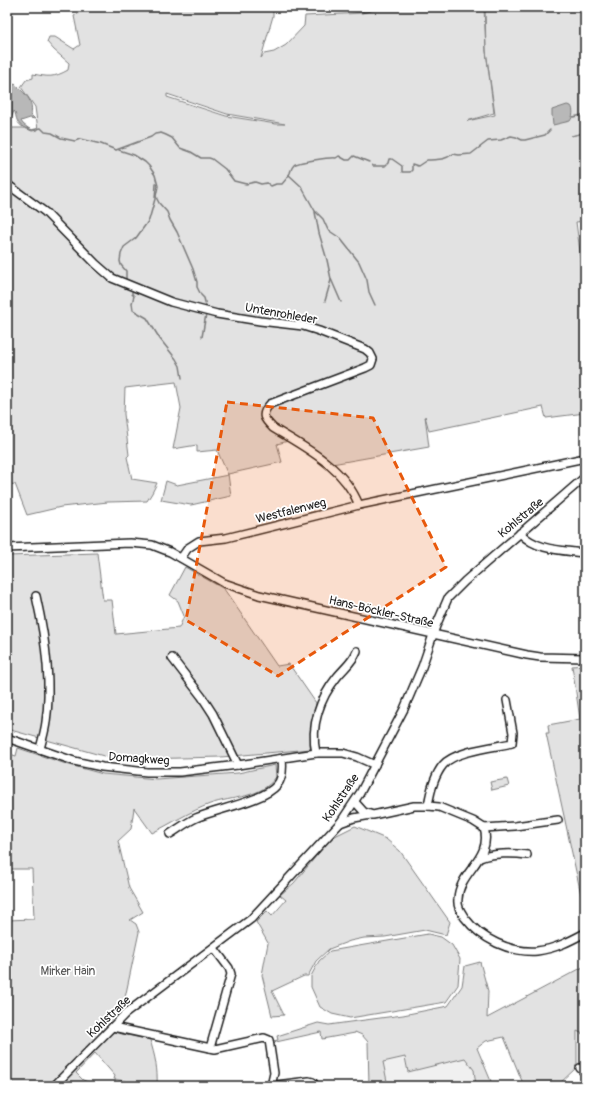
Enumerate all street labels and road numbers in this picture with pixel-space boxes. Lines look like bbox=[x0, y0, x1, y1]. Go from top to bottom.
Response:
street label: Untenrohleder bbox=[244, 300, 319, 328]
street label: Westfalenweg bbox=[254, 495, 328, 527]
street label: Kohlstraße bbox=[495, 495, 547, 541]
street label: Hans-Böckler-Straße bbox=[327, 593, 435, 631]
street label: Domagkweg bbox=[108, 749, 170, 769]
street label: Kohlstraße bbox=[319, 771, 363, 825]
street label: Kohlstraße bbox=[84, 993, 134, 1041]

